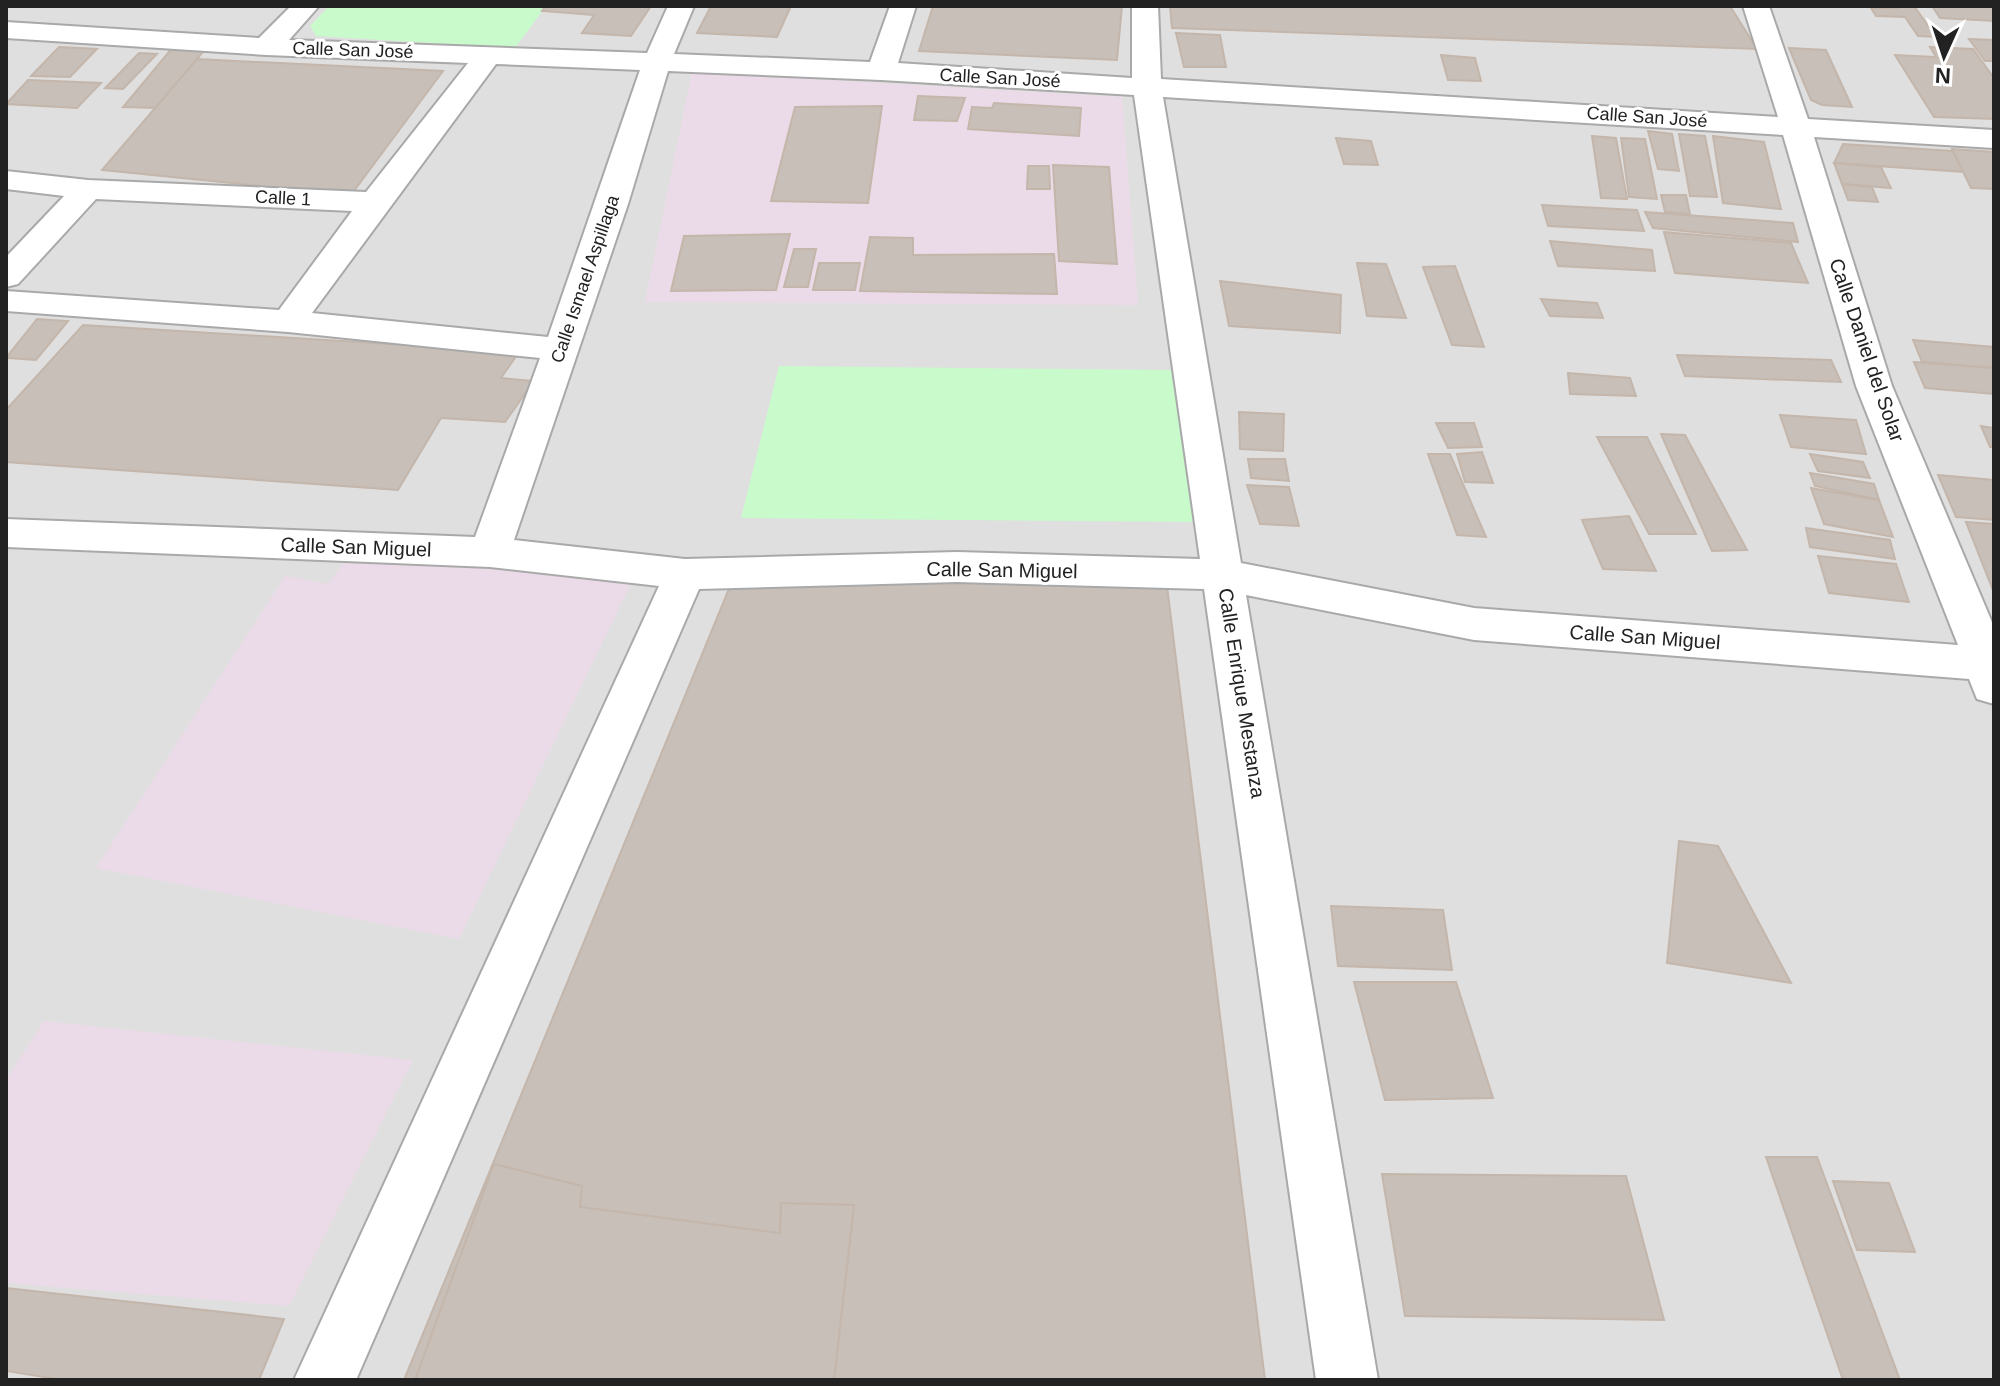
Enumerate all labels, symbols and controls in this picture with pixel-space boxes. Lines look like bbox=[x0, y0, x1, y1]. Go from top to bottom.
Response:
north arrow bbox=[1904, 16, 1984, 96]
street label: Calle San José bbox=[292, 38, 414, 62]
text: N bbox=[1934, 63, 1952, 88]
street label: Calle San José bbox=[939, 65, 1061, 91]
street label: Calle San José bbox=[1586, 103, 1708, 131]
street label: Calle 1 bbox=[254, 187, 312, 209]
street label: Calle Ismael Aspillaga bbox=[547, 192, 623, 366]
street label: Calle Daniel del Solar bbox=[1825, 255, 1909, 445]
street label: Calle San Miguel bbox=[280, 533, 432, 561]
street label: Calle San Miguel bbox=[926, 558, 1078, 582]
street label: Calle Enrique Mestanza bbox=[1215, 586, 1270, 800]
street label: Calle San Miguel bbox=[1569, 621, 1721, 653]

